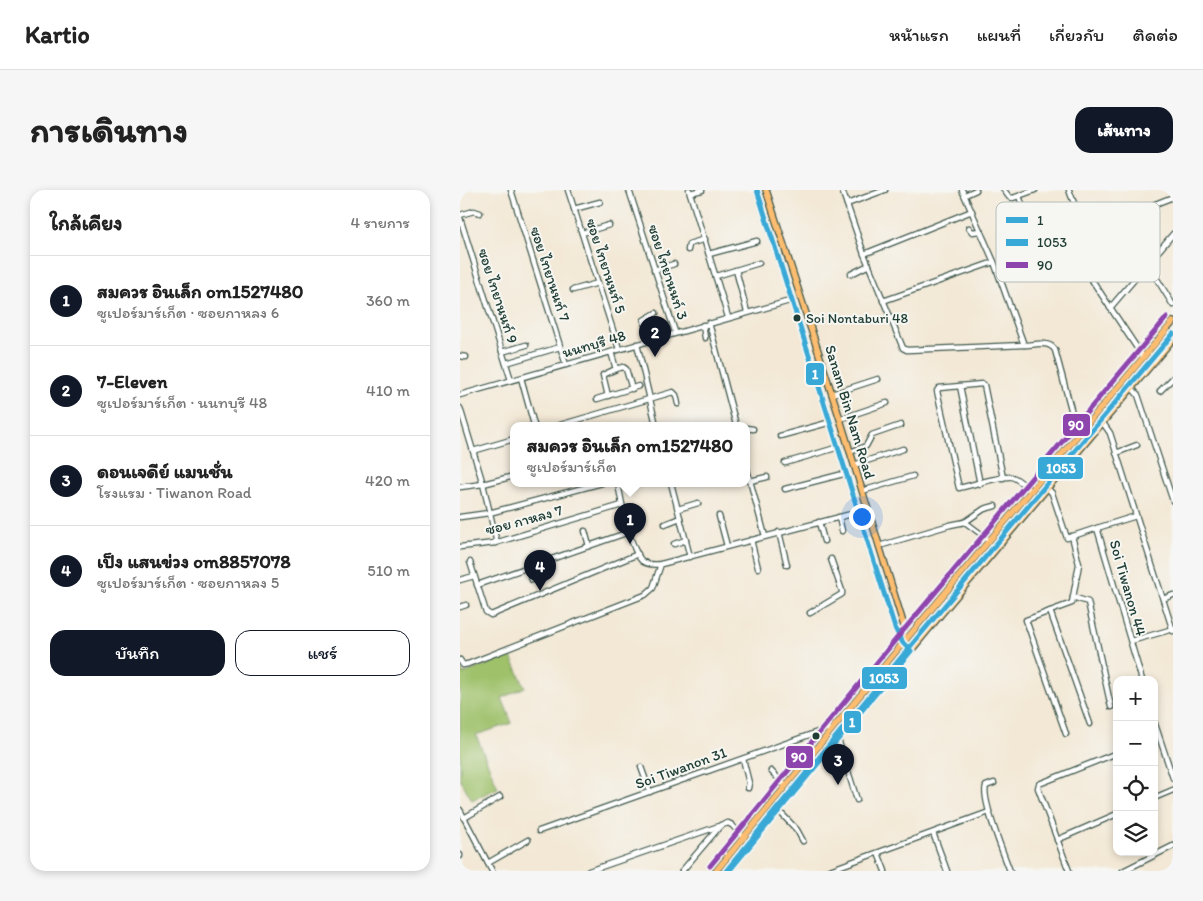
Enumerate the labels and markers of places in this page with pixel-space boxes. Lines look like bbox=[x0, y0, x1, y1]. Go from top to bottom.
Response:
place label: Soi Nontaburi 48 bbox=[806, 310, 908, 327]
marker: Soi Nontaburi 48 bbox=[792, 313, 802, 323]
pin: 2 bbox=[639, 316, 671, 357]
pin: 1 bbox=[614, 503, 646, 544]
pin: 4 bbox=[524, 550, 556, 591]
unlabelled marker bbox=[811, 731, 821, 741]
pin: 3 bbox=[822, 744, 854, 785]

